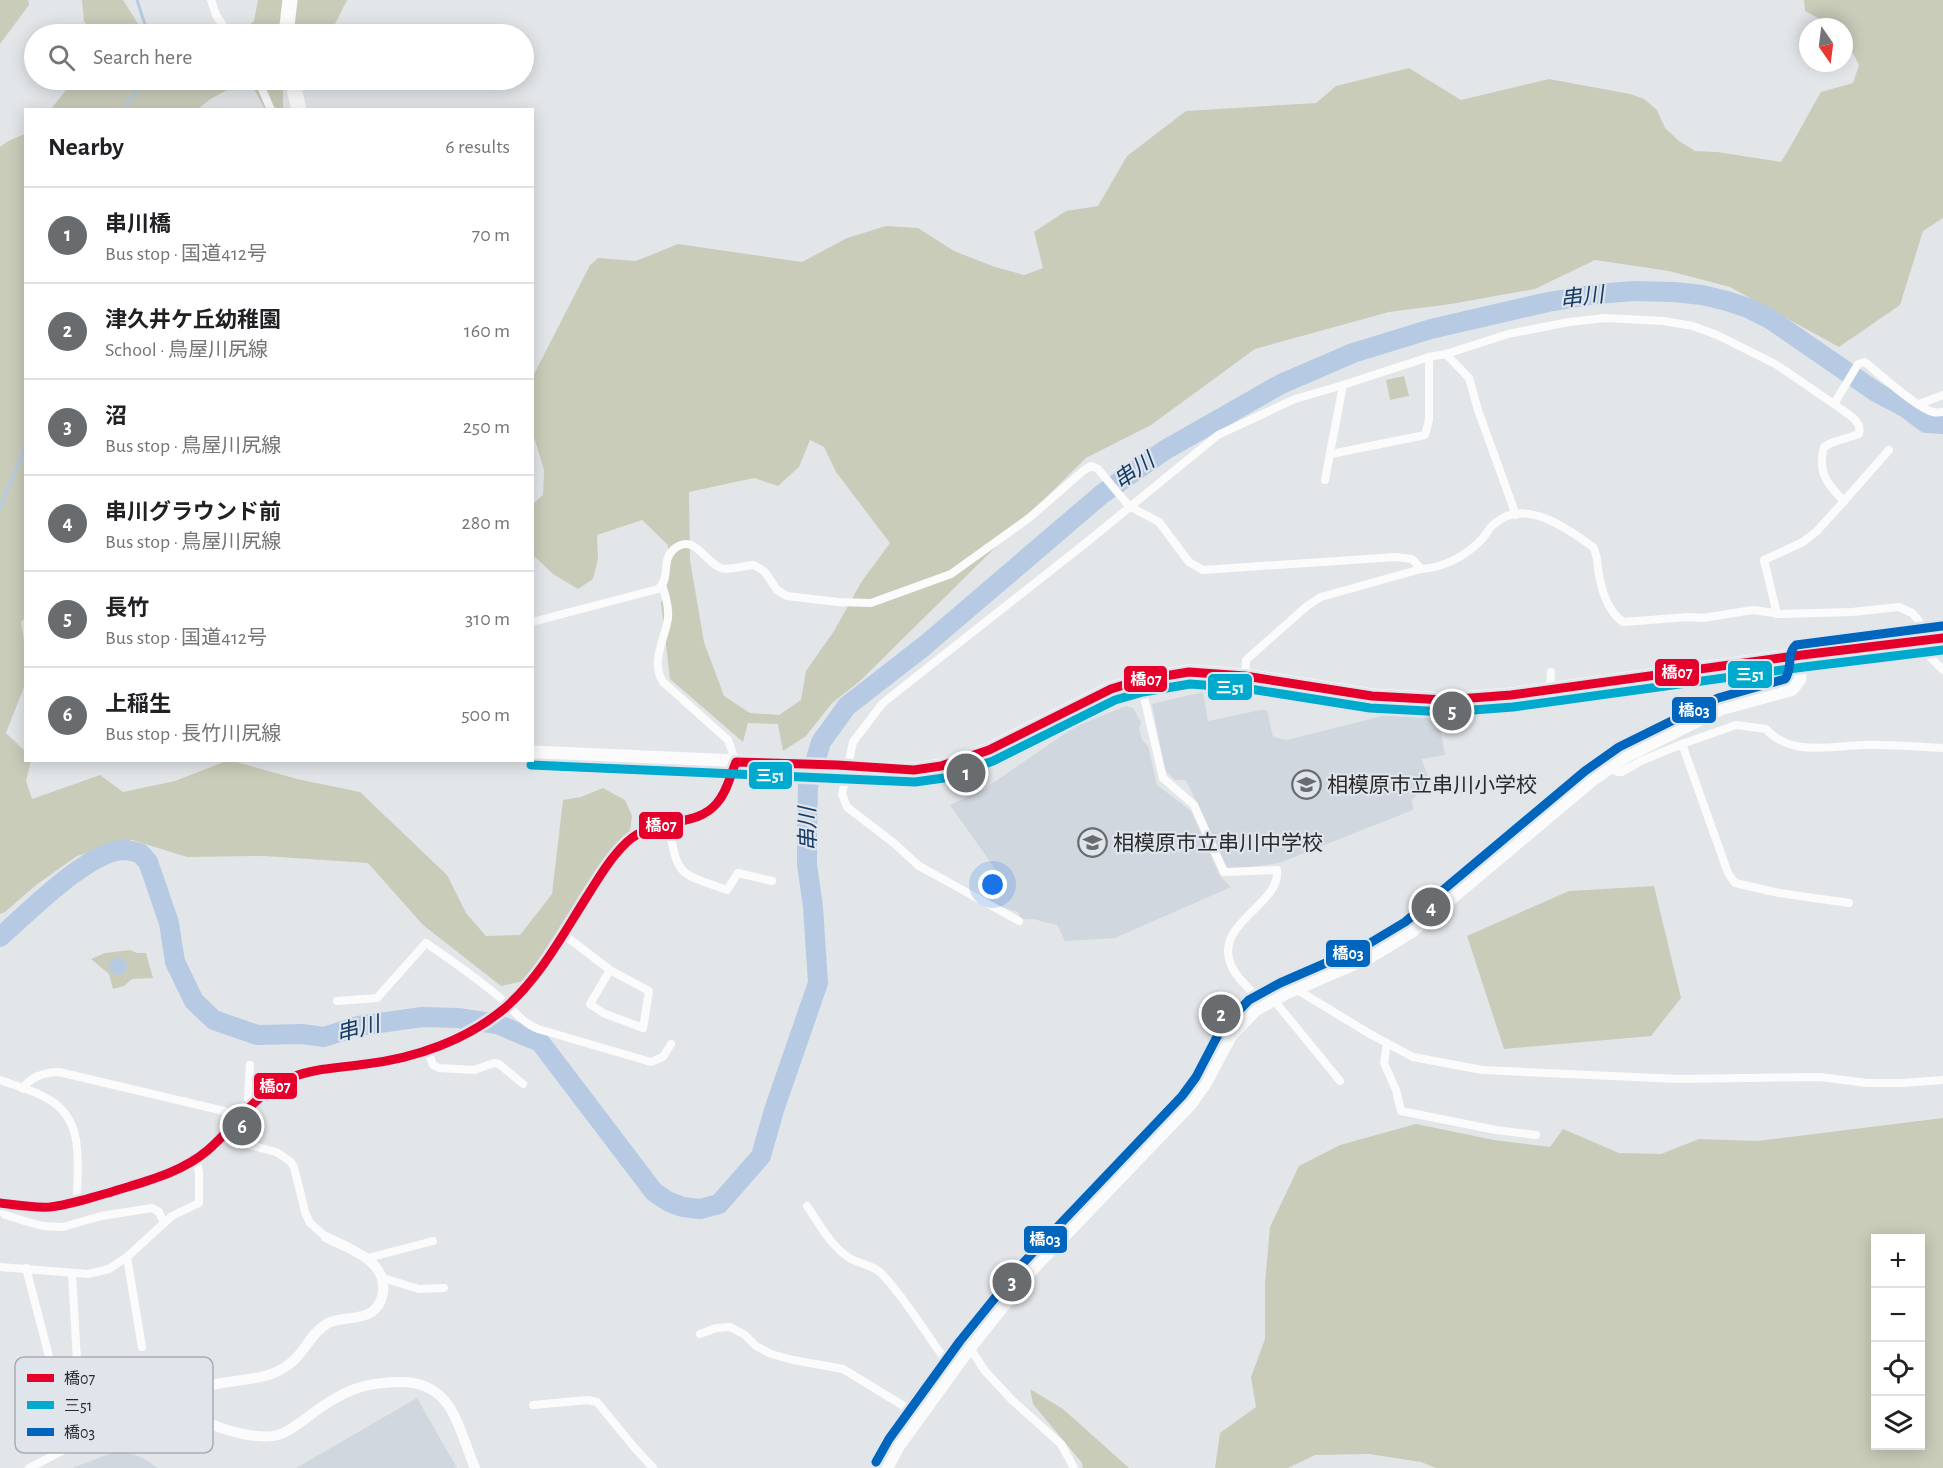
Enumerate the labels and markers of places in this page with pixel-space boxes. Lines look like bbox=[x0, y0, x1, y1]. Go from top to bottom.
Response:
pin: 5 bbox=[1432, 688, 1472, 734]
pin: 1 bbox=[946, 750, 986, 796]
school or university icon: 相模原市立串川小学校 bbox=[1290, 769, 1322, 801]
place label: 相模原市立串川小学校 bbox=[1327, 774, 1537, 796]
school or university icon: 相模原市立串川中学校 bbox=[1076, 827, 1108, 859]
place label: 相模原市立串川中学校 bbox=[1113, 832, 1323, 854]
pin: 4 bbox=[1412, 884, 1450, 930]
pin: 2 bbox=[1202, 992, 1240, 1036]
pin: 6 bbox=[222, 1104, 262, 1148]
pin: 3 bbox=[992, 1260, 1032, 1304]

